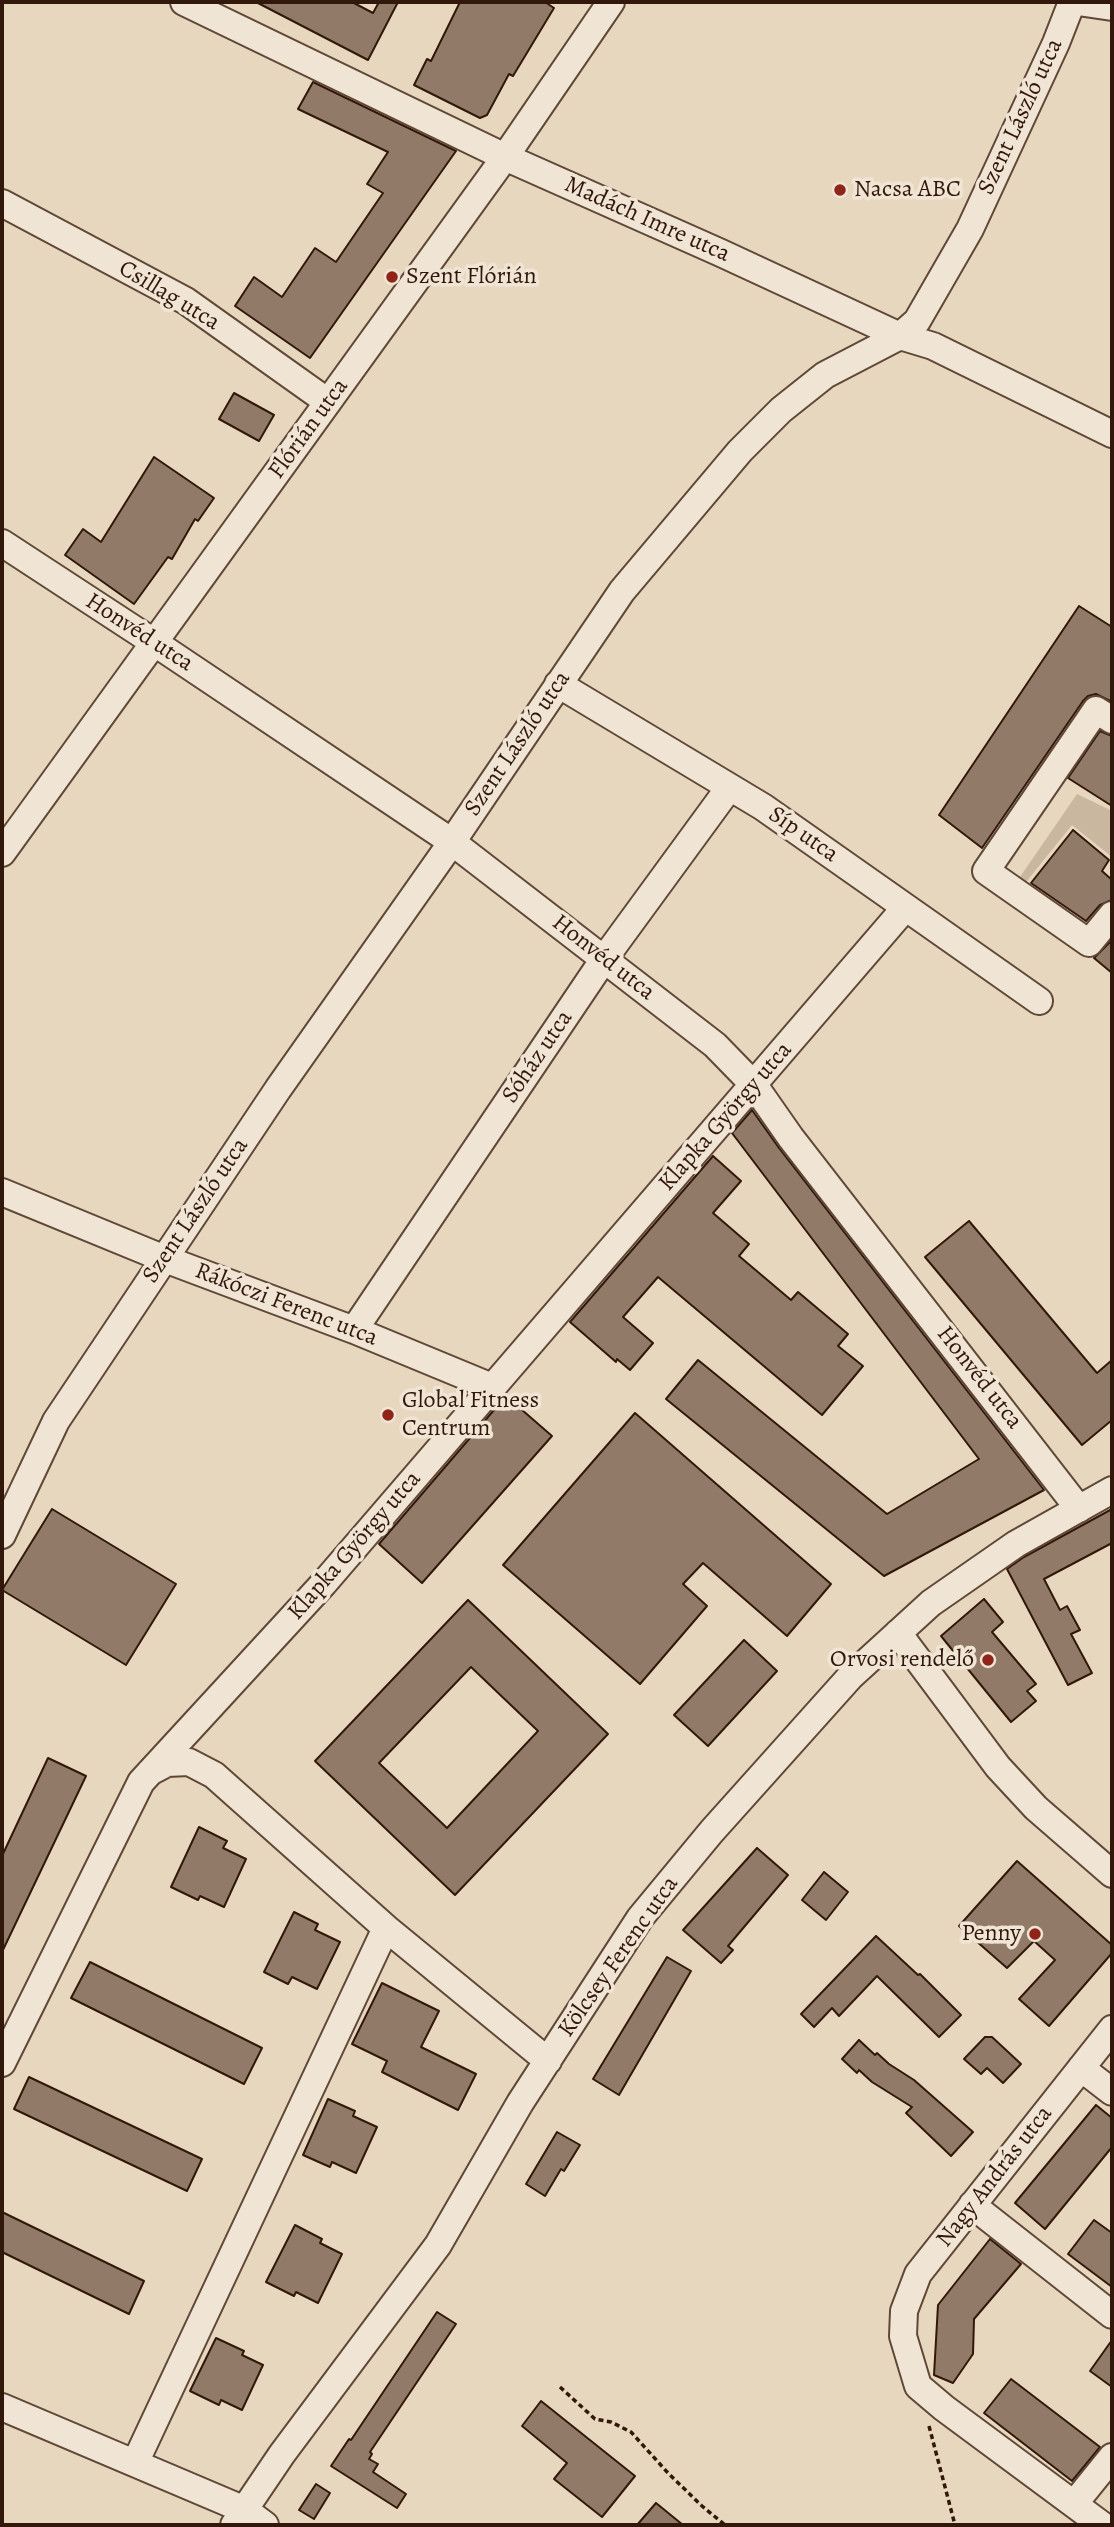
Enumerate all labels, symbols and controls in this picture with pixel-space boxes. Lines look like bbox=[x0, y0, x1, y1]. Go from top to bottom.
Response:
street label: Szent László utca bbox=[972, 34, 1070, 200]
street label: Madách Imre utca bbox=[560, 171, 734, 269]
place label: Nacsa ABC bbox=[854, 176, 961, 204]
marker: Nacsa ABC bbox=[832, 182, 848, 198]
street label: Csillag utca bbox=[113, 255, 225, 337]
place label: Szent Flórián bbox=[406, 263, 537, 291]
marker: Szent Flórián bbox=[384, 269, 400, 285]
street label: Flórián utca bbox=[263, 373, 355, 485]
street label: Honvéd utca bbox=[80, 587, 198, 679]
street label: Szent László utca bbox=[459, 666, 577, 822]
street label: Síp utca bbox=[763, 801, 843, 869]
street label: Honvéd utca bbox=[546, 909, 660, 1007]
street label: Sóház utca bbox=[496, 1005, 580, 1109]
street label: Klapka György utca bbox=[653, 1036, 799, 1198]
street label: Szent László utca bbox=[137, 1133, 255, 1289]
street label: Rákóczi Ferenc utca bbox=[191, 1257, 381, 1353]
street label: Honvéd utca bbox=[930, 1321, 1028, 1435]
place label: Global Fitness Centrum bbox=[402, 1387, 539, 1443]
marker: Global Fitness Centrum bbox=[380, 1407, 396, 1423]
street label: Klapka György utca bbox=[282, 1465, 428, 1627]
place label: Orvosi rendelő bbox=[830, 1646, 974, 1674]
marker: Orvosi rendelő bbox=[980, 1652, 996, 1668]
street label: Kölcsey Ferenc utca bbox=[553, 1871, 685, 2043]
place label: Penny bbox=[962, 1920, 1021, 1948]
marker: Penny bbox=[1027, 1926, 1043, 1942]
street label: Nagy András utca bbox=[931, 2101, 1059, 2253]

